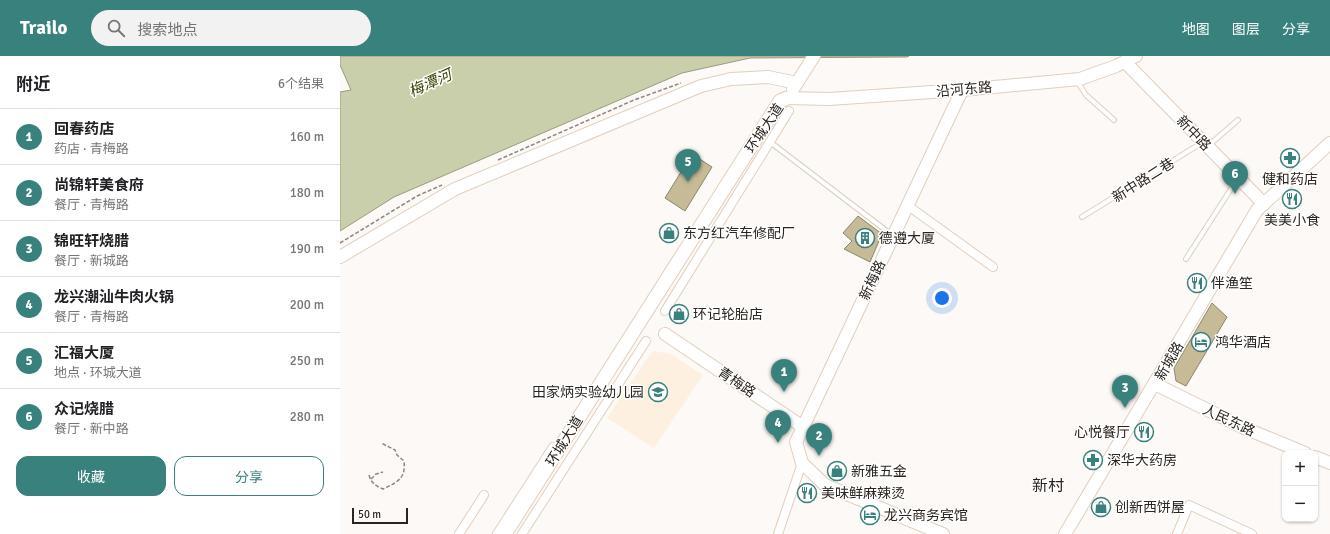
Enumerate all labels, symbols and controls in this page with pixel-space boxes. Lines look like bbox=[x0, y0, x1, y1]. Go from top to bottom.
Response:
search box bbox=[91, 10, 371, 46]
text: Trailo bbox=[20, 16, 67, 40]
icon: search bbox=[105, 17, 127, 39]
text: 搜索地点 bbox=[137, 21, 197, 39]
text: 地图 bbox=[1182, 21, 1210, 38]
text: 图层 bbox=[1232, 21, 1260, 38]
text: 分享 bbox=[1282, 21, 1310, 38]
water label: 梅潭河 bbox=[406, 64, 457, 100]
text: 附近 bbox=[16, 74, 50, 95]
text: 6个结果 bbox=[278, 76, 324, 92]
street label: 沿河东路 bbox=[935, 79, 993, 100]
street label: 环城大道 bbox=[742, 100, 787, 156]
street label: 新中路 bbox=[1173, 112, 1214, 154]
text: 回春药店 bbox=[54, 120, 114, 138]
text: 1 bbox=[25, 129, 33, 145]
text: 160 m bbox=[290, 129, 324, 145]
text: 药店 · 青梅路 bbox=[54, 141, 129, 157]
pharmacy icon: 健和药店 bbox=[1279, 147, 1301, 169]
pin: 5 bbox=[675, 149, 701, 182]
street label: 新中路二巷 bbox=[1109, 155, 1177, 206]
pin: 6 bbox=[1222, 161, 1248, 194]
place label: 健和药店 bbox=[1262, 171, 1318, 188]
text: 尚锦轩美食府 bbox=[54, 176, 144, 194]
text: 2 bbox=[25, 185, 33, 201]
text: 180 m bbox=[290, 185, 324, 201]
restaurant icon: 美美小食 bbox=[1281, 188, 1303, 210]
text: 餐厅 · 青梅路 bbox=[54, 197, 129, 213]
place label: 美美小食 bbox=[1264, 212, 1320, 229]
shop icon: 东方红汽车修配厂 bbox=[658, 222, 680, 244]
place label: 东方红汽车修配厂 bbox=[683, 225, 795, 242]
building icon: 德遵大厦 bbox=[854, 227, 876, 249]
place label: 德遵大厦 bbox=[879, 230, 935, 247]
text: 锦旺轩烧腊 bbox=[54, 232, 129, 250]
text: 3 bbox=[25, 241, 33, 257]
text: 190 m bbox=[290, 241, 324, 257]
text: 餐厅 · 新城路 bbox=[54, 253, 129, 269]
street label: 新梅路 bbox=[856, 258, 889, 303]
restaurant icon: 伴渔笙 bbox=[1186, 272, 1208, 294]
place label: 伴渔笙 bbox=[1211, 275, 1253, 292]
text: 龙兴潮汕牛肉火锅 bbox=[54, 288, 174, 306]
your location bbox=[932, 288, 952, 308]
text: 4 bbox=[25, 297, 33, 313]
text: 200 m bbox=[290, 297, 324, 313]
shop icon: 环记轮胎店 bbox=[668, 303, 690, 325]
place label: 环记轮胎店 bbox=[693, 306, 763, 323]
text: 餐厅 · 青梅路 bbox=[54, 309, 129, 325]
hotel icon: 鸿华酒店 bbox=[1190, 331, 1212, 353]
place label: 鸿华酒店 bbox=[1215, 334, 1271, 351]
street label: 新城路 bbox=[1152, 339, 1187, 384]
text: 汇福大厦 bbox=[54, 344, 114, 362]
text: 5 bbox=[25, 353, 33, 369]
text: 250 m bbox=[290, 353, 324, 369]
pin: 1 bbox=[771, 359, 797, 392]
street label: 青梅路 bbox=[715, 364, 759, 401]
text: 地点 · 环城大道 bbox=[54, 365, 142, 381]
pin: 3 bbox=[1112, 375, 1138, 408]
school or university icon: 田家炳实验幼儿园 bbox=[647, 381, 669, 403]
place label: 田家炳实验幼儿园 bbox=[532, 384, 644, 401]
text: 众记烧腊 bbox=[54, 400, 114, 418]
street label: 人民东路 bbox=[1200, 401, 1258, 440]
text: 6 bbox=[25, 409, 33, 425]
text: 280 m bbox=[290, 409, 324, 425]
pin: 4 bbox=[765, 410, 791, 443]
street label: 环城大道 bbox=[542, 413, 586, 470]
text: 餐厅 · 新中路 bbox=[54, 421, 129, 437]
restaurant icon: 心悦餐厅 bbox=[1133, 421, 1155, 443]
pin: 2 bbox=[806, 423, 832, 456]
place label: 心悦餐厅 bbox=[1074, 424, 1130, 441]
pharmacy icon: 深华大药房 bbox=[1082, 449, 1104, 471]
map controls bbox=[1282, 450, 1318, 522]
button: + bbox=[1282, 450, 1318, 486]
place label: 深华大药房 bbox=[1107, 452, 1177, 469]
button: 收藏 bbox=[16, 456, 166, 496]
button: 分享 bbox=[174, 456, 324, 496]
shop icon: 新雅五金 bbox=[826, 460, 848, 482]
place label: 新雅五金 bbox=[851, 463, 907, 480]
district label: 新村 bbox=[1032, 476, 1064, 496]
restaurant icon: 美味鲜麻辣烫 bbox=[796, 482, 818, 504]
place label: 美味鲜麻辣烫 bbox=[821, 485, 905, 502]
button: − bbox=[1282, 486, 1318, 522]
shop icon: 创新西饼屋 bbox=[1090, 496, 1112, 518]
place label: 创新西饼屋 bbox=[1115, 499, 1185, 516]
hotel icon: 龙兴商务宾馆 bbox=[859, 504, 881, 526]
scale bar bbox=[352, 506, 408, 525]
place label: 龙兴商务宾馆 bbox=[884, 507, 968, 524]
text: 50 m bbox=[358, 508, 381, 521]

